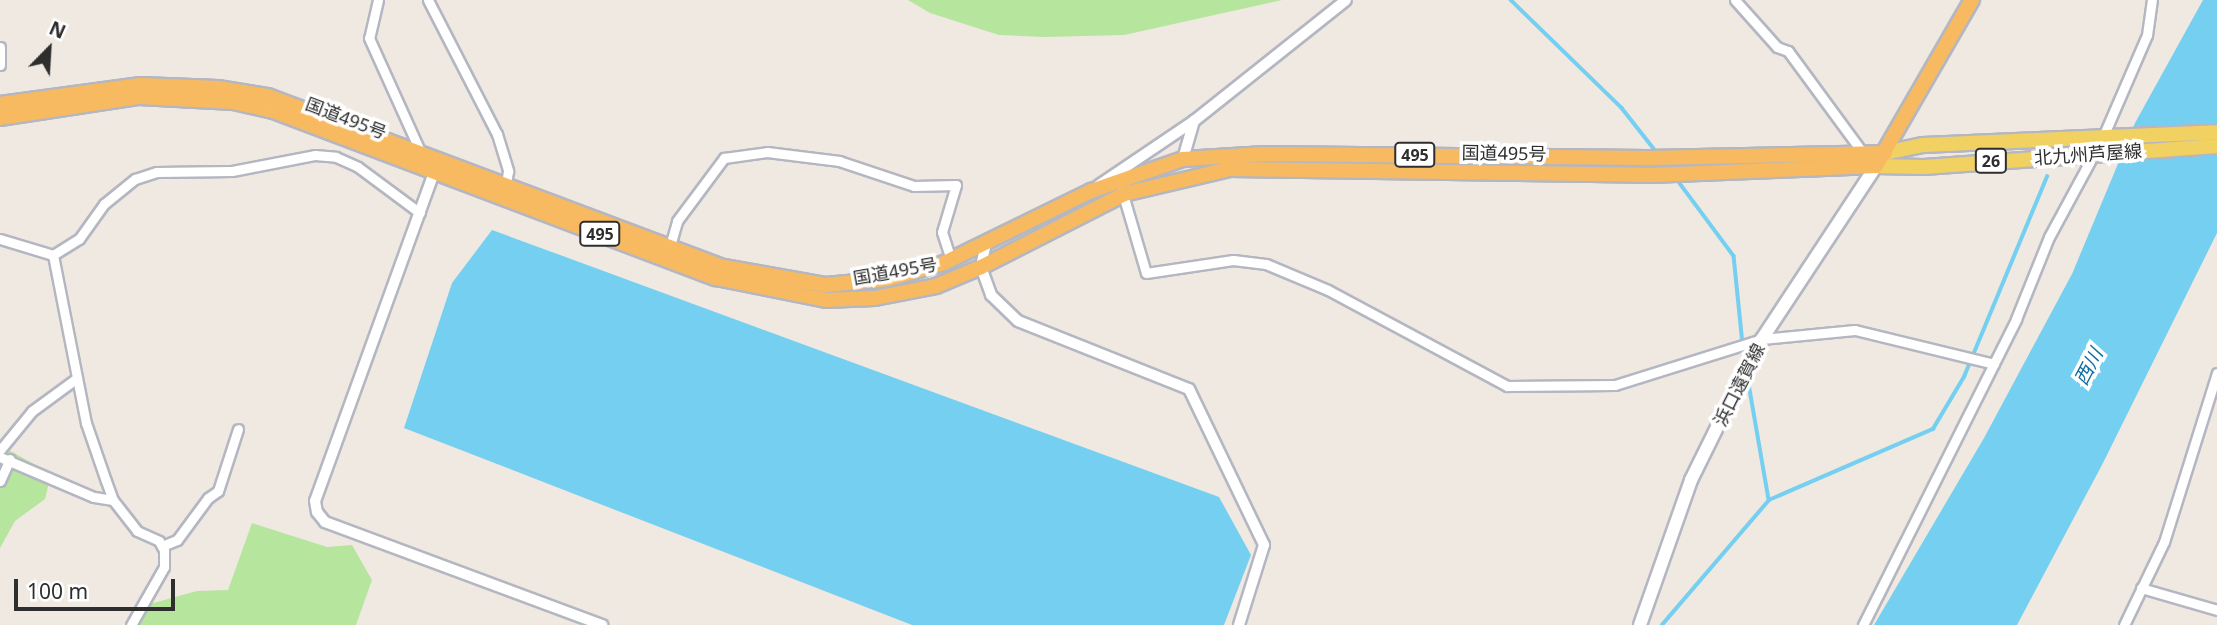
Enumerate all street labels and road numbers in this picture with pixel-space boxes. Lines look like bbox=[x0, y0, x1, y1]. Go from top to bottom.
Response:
street label: 国道495号 bbox=[303, 93, 389, 143]
street label: 北九州芦屋線 bbox=[2033, 139, 2143, 169]
street label: 国道495号 bbox=[1461, 141, 1547, 165]
road number: 495 bbox=[1394, 142, 1436, 168]
road number: 26 bbox=[1974, 148, 2008, 174]
road number: 495 bbox=[579, 222, 621, 246]
street label: 国道495号 bbox=[851, 253, 939, 289]
street label: 浜口遠賀線 bbox=[1709, 340, 1769, 430]

